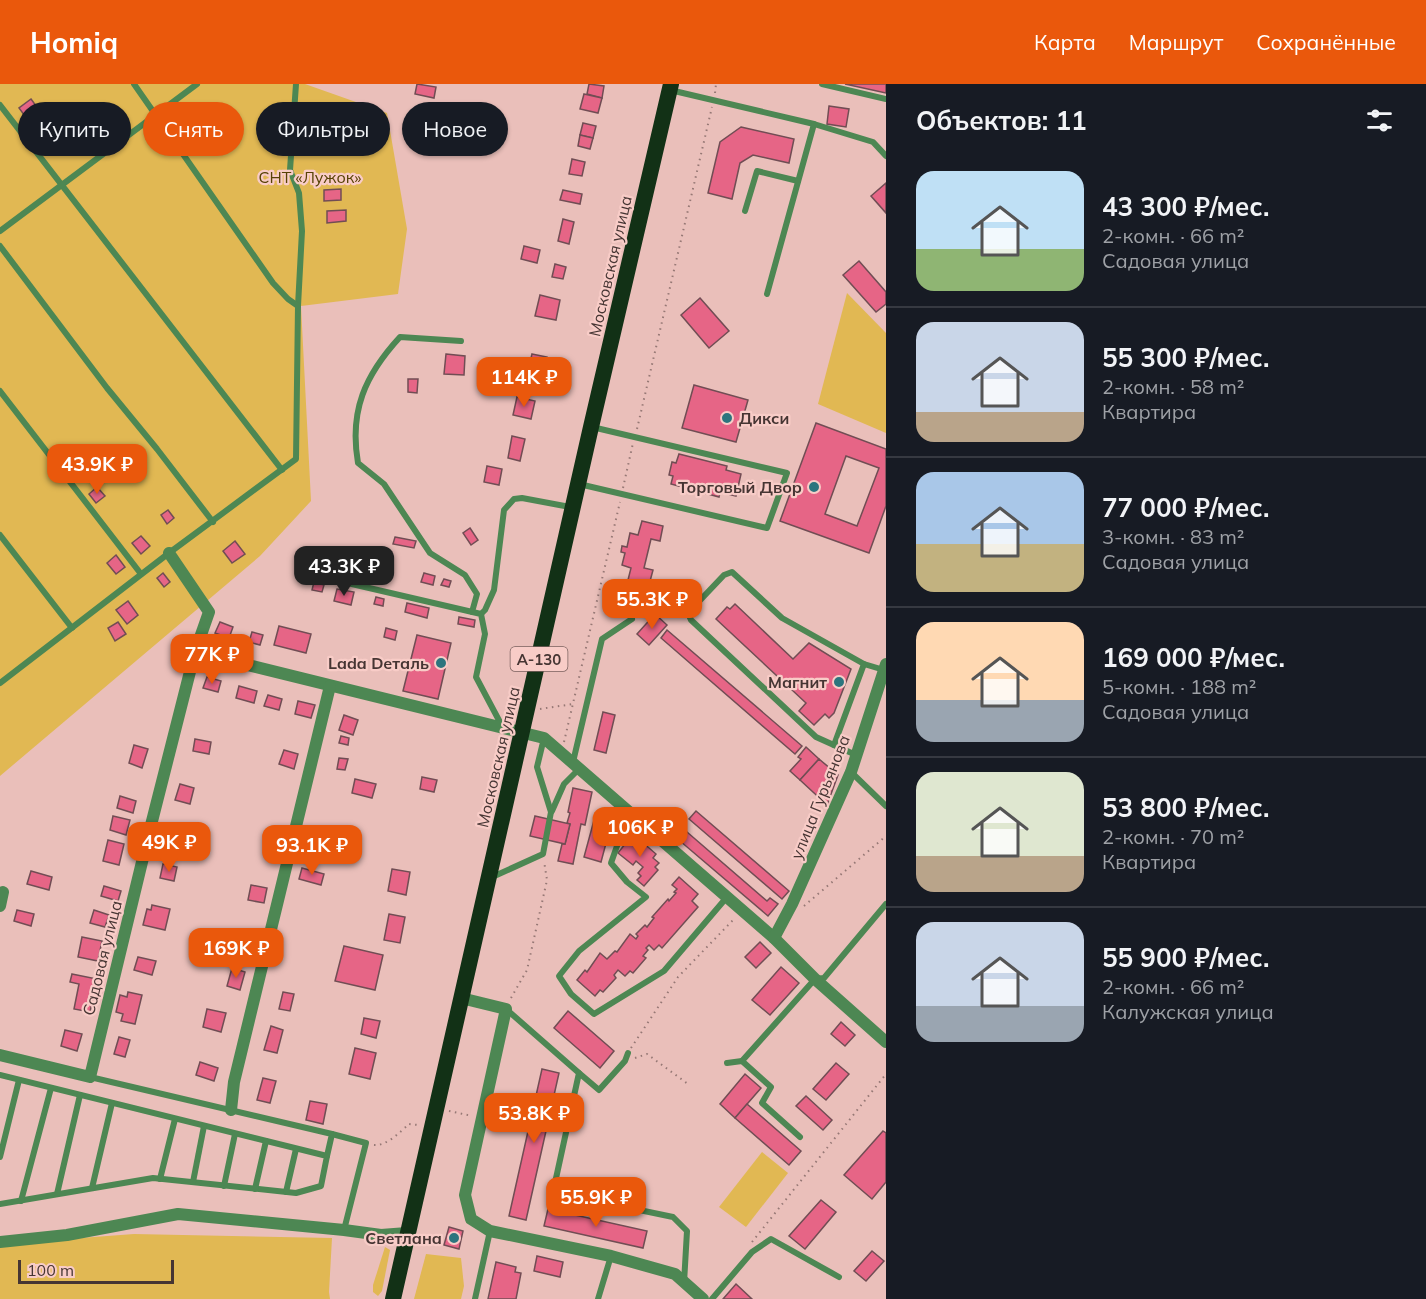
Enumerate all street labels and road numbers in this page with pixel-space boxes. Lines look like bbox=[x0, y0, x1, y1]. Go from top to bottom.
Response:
street label: Московская улица bbox=[584, 194, 636, 338]
road number: А-130 bbox=[510, 647, 568, 671]
street label: Московская улица bbox=[472, 685, 524, 829]
street label: улица Гурьянова bbox=[786, 732, 854, 862]
street label: Садовая улица bbox=[78, 898, 126, 1018]

